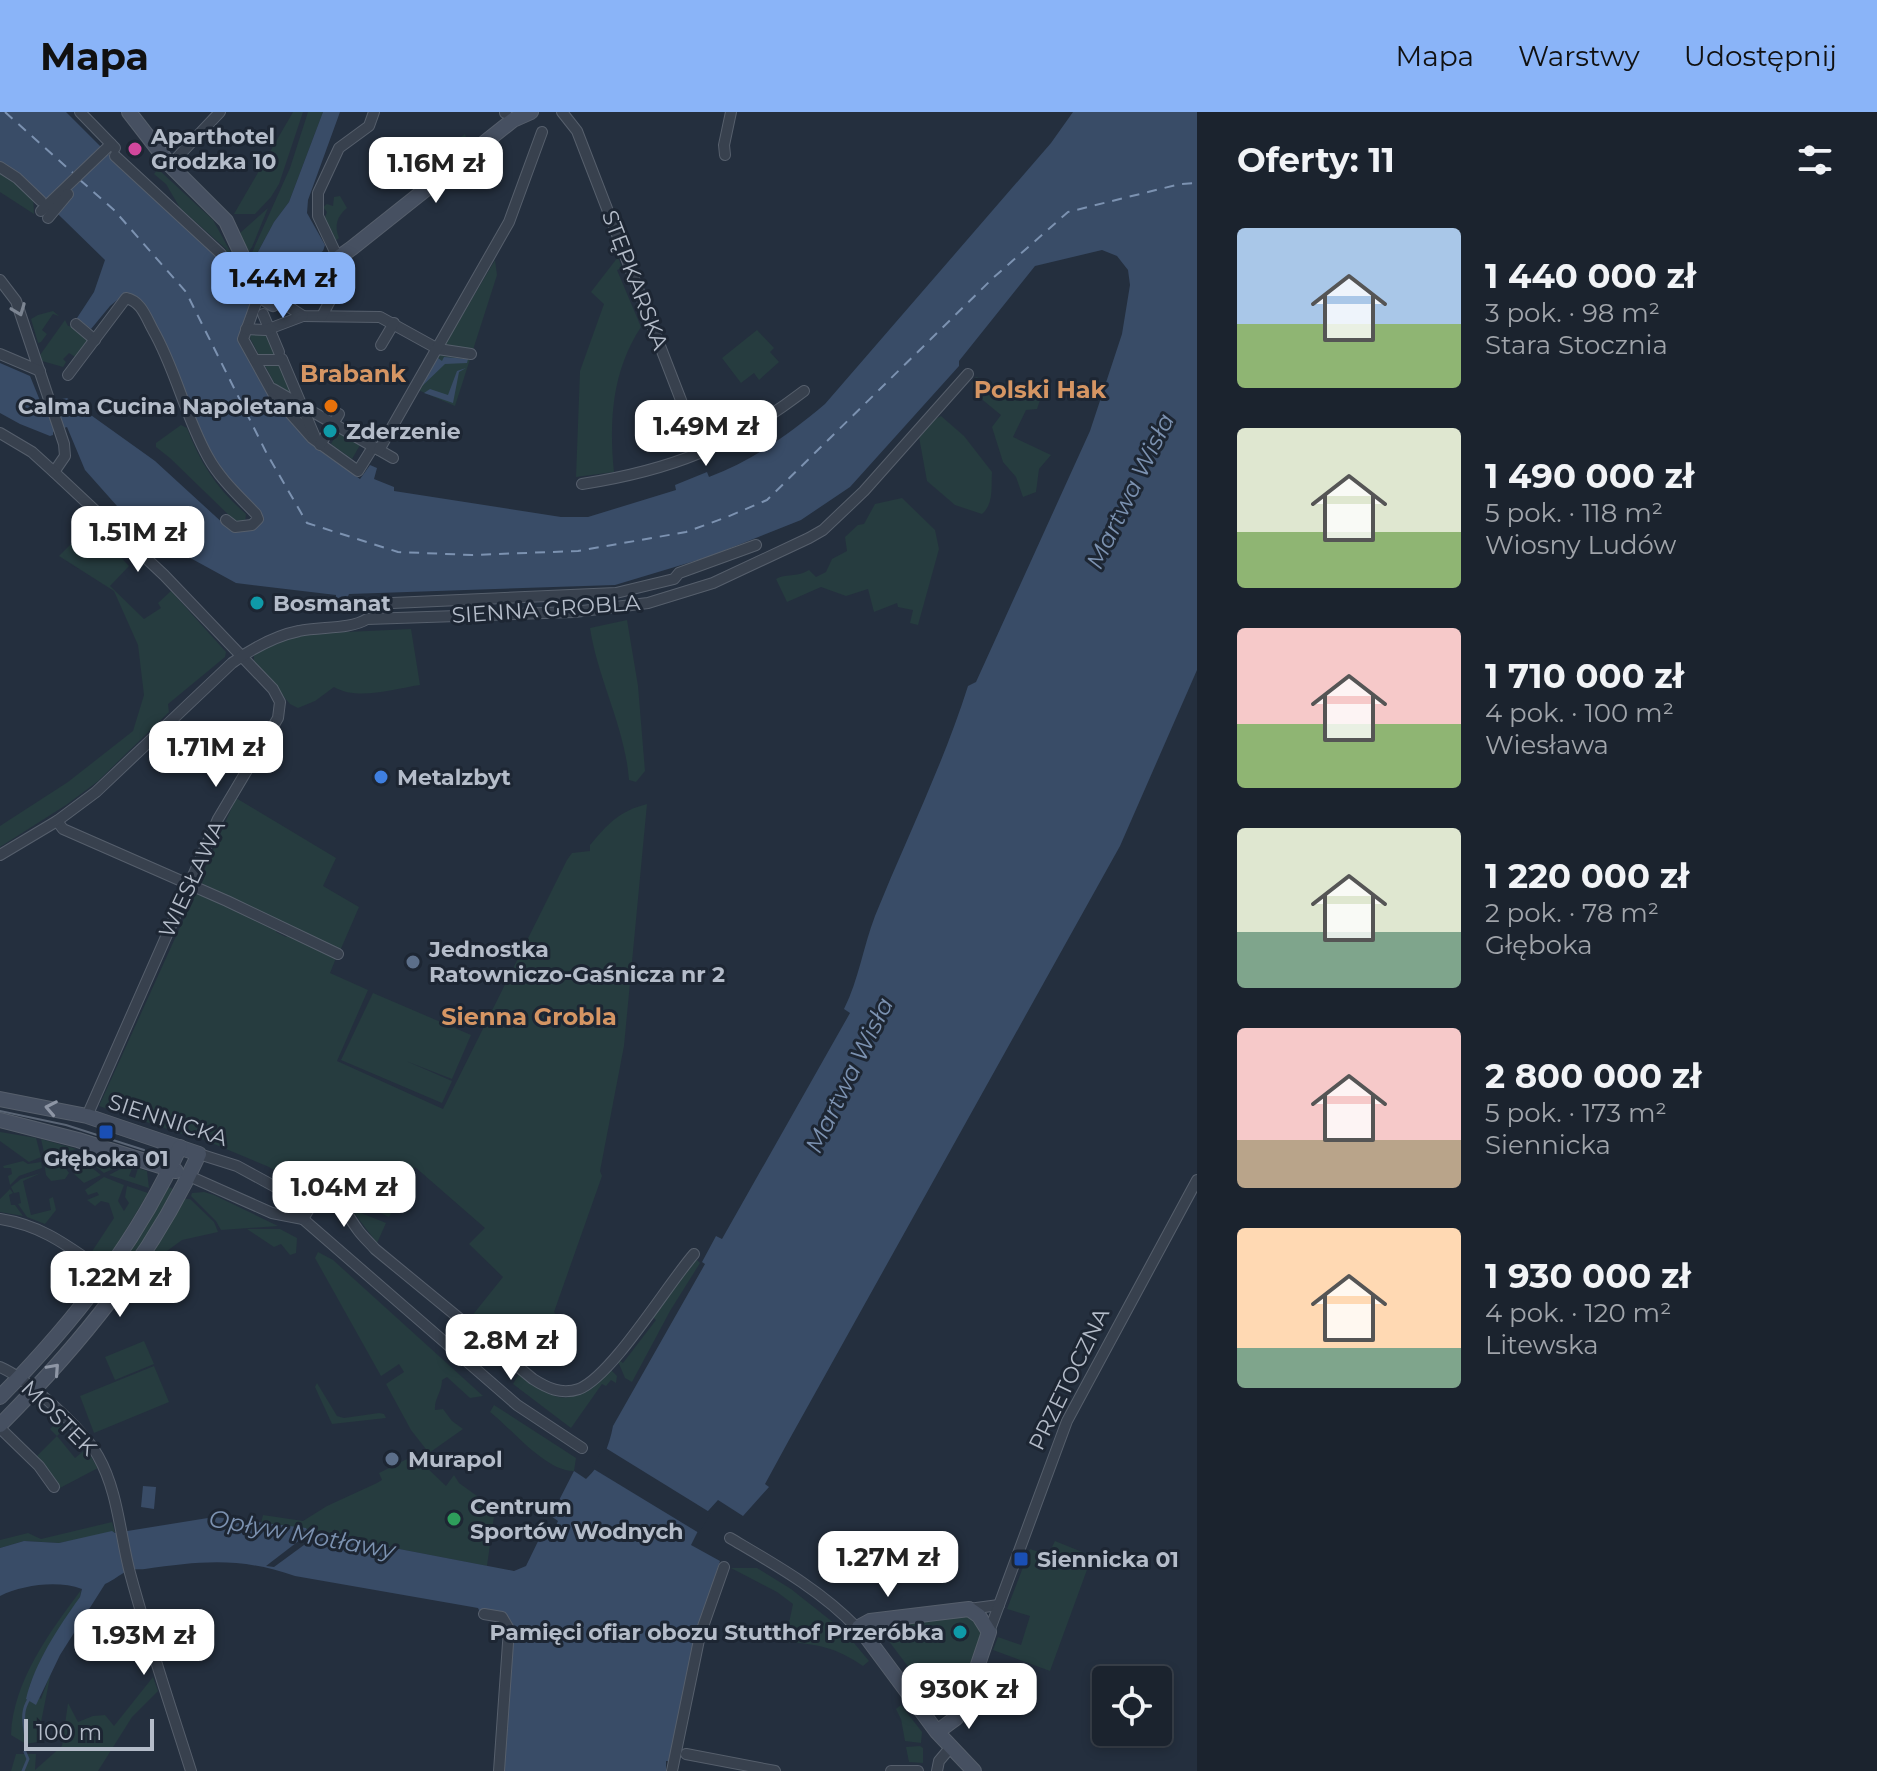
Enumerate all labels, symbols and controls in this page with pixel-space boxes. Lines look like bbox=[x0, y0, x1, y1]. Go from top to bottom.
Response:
text: Mapa bbox=[40, 33, 149, 80]
text: Mapa bbox=[1395, 39, 1474, 73]
text: Warstwy bbox=[1518, 39, 1640, 73]
text: Udostępnij bbox=[1684, 39, 1837, 73]
place label: Aparthotel Grodzka 10 bbox=[150, 123, 276, 175]
pin: 1.16M zł bbox=[353, 137, 519, 205]
icon: filters bbox=[1793, 138, 1837, 182]
text: Oferty: 11 bbox=[1237, 139, 1395, 181]
marker: Aparthotel Grodzka 10 bbox=[126, 140, 144, 158]
text: 1.16M zł bbox=[387, 147, 485, 179]
street label: STĘPKARSKA bbox=[596, 206, 674, 354]
pin: 1.44M zł bbox=[200, 252, 366, 320]
text: 1 440 000 zł bbox=[1485, 255, 1696, 297]
icon: home bbox=[1301, 260, 1397, 356]
text: 1.44M zł bbox=[229, 262, 337, 294]
text: 3 pok. · 98 m² bbox=[1485, 297, 1660, 329]
one-way arrow bbox=[9, 302, 26, 316]
text: Stara Stocznia bbox=[1485, 329, 1668, 361]
district label: Brabank bbox=[300, 359, 406, 388]
district label: Polski Hak bbox=[974, 375, 1107, 404]
place label: Calma Cucina Napoletana bbox=[18, 393, 315, 420]
marker: Calma Cucina Napoletana bbox=[322, 397, 340, 415]
pin: 1.49M zł bbox=[623, 400, 789, 468]
water label: Martwa Wisła bbox=[1080, 408, 1180, 574]
text: 1.49M zł bbox=[653, 410, 759, 442]
place label: Zderzenie bbox=[346, 418, 461, 445]
marker: Zderzenie bbox=[321, 422, 339, 440]
text: 1 490 000 zł bbox=[1485, 455, 1694, 497]
icon: home bbox=[1301, 460, 1397, 556]
text: 5 pok. · 118 m² bbox=[1485, 497, 1663, 529]
pin: 1.51M zł bbox=[55, 506, 221, 574]
text: 1.51M zł bbox=[89, 516, 187, 548]
text: Wiosny Ludów bbox=[1485, 529, 1676, 561]
street label: SIENNA GROBLA bbox=[451, 589, 641, 629]
place label: Bosmanat bbox=[273, 590, 391, 617]
marker: Bosmanat bbox=[248, 594, 266, 612]
text: 1 710 000 zł bbox=[1485, 655, 1684, 697]
icon: home bbox=[1301, 660, 1397, 756]
text: 4 pok. · 100 m² bbox=[1485, 697, 1674, 729]
pin: 1.71M zł bbox=[133, 721, 299, 789]
text: Wiesława bbox=[1485, 729, 1609, 761]
text: 1.71M zł bbox=[167, 731, 265, 763]
place label: Metalzbyt bbox=[397, 764, 511, 791]
marker: Metalzbyt bbox=[372, 768, 390, 786]
street label: WIESŁAWA bbox=[153, 816, 231, 942]
text: 1 220 000 zł bbox=[1485, 855, 1689, 897]
icon: home bbox=[1301, 860, 1397, 956]
text: 2 pok. · 78 m² bbox=[1485, 897, 1659, 929]
text: Głęboka bbox=[1485, 929, 1593, 961]
place label: Jednostka Ratowniczo-Gaśnicza nr 2 bbox=[428, 936, 725, 988]
marker: Jednostka Ratowniczo-Gaśnicza nr 2 bbox=[404, 953, 422, 971]
water label: Martwa Wisła bbox=[799, 992, 899, 1158]
district label: Sienna Grobla bbox=[441, 1002, 617, 1031]
text: 2 800 000 zł bbox=[1485, 1055, 1701, 1097]
icon: home bbox=[1301, 1060, 1397, 1156]
street label: SIENNICKA bbox=[105, 1088, 231, 1152]
text: 5 pok. · 173 m² bbox=[1485, 1097, 1667, 1129]
one-way arrow bbox=[45, 1100, 58, 1117]
marker: Głęboka 01 bbox=[97, 1123, 115, 1141]
text: Siennicka bbox=[1485, 1129, 1611, 1161]
place label: Głęboka 01 bbox=[43, 1145, 169, 1172]
pin: 1.04M zł bbox=[261, 1161, 427, 1229]
text: 1.04M zł bbox=[290, 1171, 398, 1203]
pin: 1.22M zł bbox=[37, 1251, 203, 1319]
text: 1 930 000 zł bbox=[1485, 1255, 1691, 1297]
icon: home bbox=[1301, 1260, 1397, 1356]
text: 1.22M zł bbox=[69, 1261, 171, 1293]
text: 4 pok. · 120 m² bbox=[1485, 1297, 1671, 1329]
street label: PRZETOCZNA bbox=[1023, 1303, 1115, 1455]
pin: 2.8M zł bbox=[437, 1314, 585, 1382]
text: 2.8M zł bbox=[464, 1324, 558, 1356]
text: Litewska bbox=[1485, 1329, 1599, 1361]
one-way arrow bbox=[44, 1363, 59, 1378]
street label: MOSTEK bbox=[16, 1375, 103, 1462]
place label: Murapol bbox=[408, 1446, 503, 1473]
marker: Murapol bbox=[383, 1450, 401, 1468]
place label: Centrum Sportów Wodnych bbox=[470, 1493, 684, 1545]
water label: Opływ Motławy bbox=[207, 1503, 399, 1565]
marker: Centrum Sportów Wodnych bbox=[445, 1510, 463, 1528]
pin: 1.27M zł bbox=[805, 1531, 971, 1599]
text: 1.27M zł bbox=[836, 1541, 940, 1573]
place label: Siennicka 01 bbox=[1037, 1546, 1179, 1573]
marker: Siennicka 01 bbox=[1012, 1550, 1030, 1568]
pin: 1.93M zł bbox=[61, 1609, 227, 1677]
text: 1.93M zł bbox=[92, 1619, 196, 1651]
place label: Pamięci ofiar obozu Stutthof Przeróbka bbox=[490, 1619, 944, 1646]
marker: Pamięci ofiar obozu Stutthof Przeróbka bbox=[951, 1623, 969, 1641]
pin: 930K zł bbox=[895, 1663, 1043, 1731]
map controls bbox=[1092, 1666, 1172, 1746]
button: locate bbox=[1092, 1666, 1172, 1746]
text: 930K zł bbox=[920, 1673, 1018, 1705]
scale bar bbox=[24, 1715, 154, 1751]
text: 100 m bbox=[36, 1719, 102, 1746]

